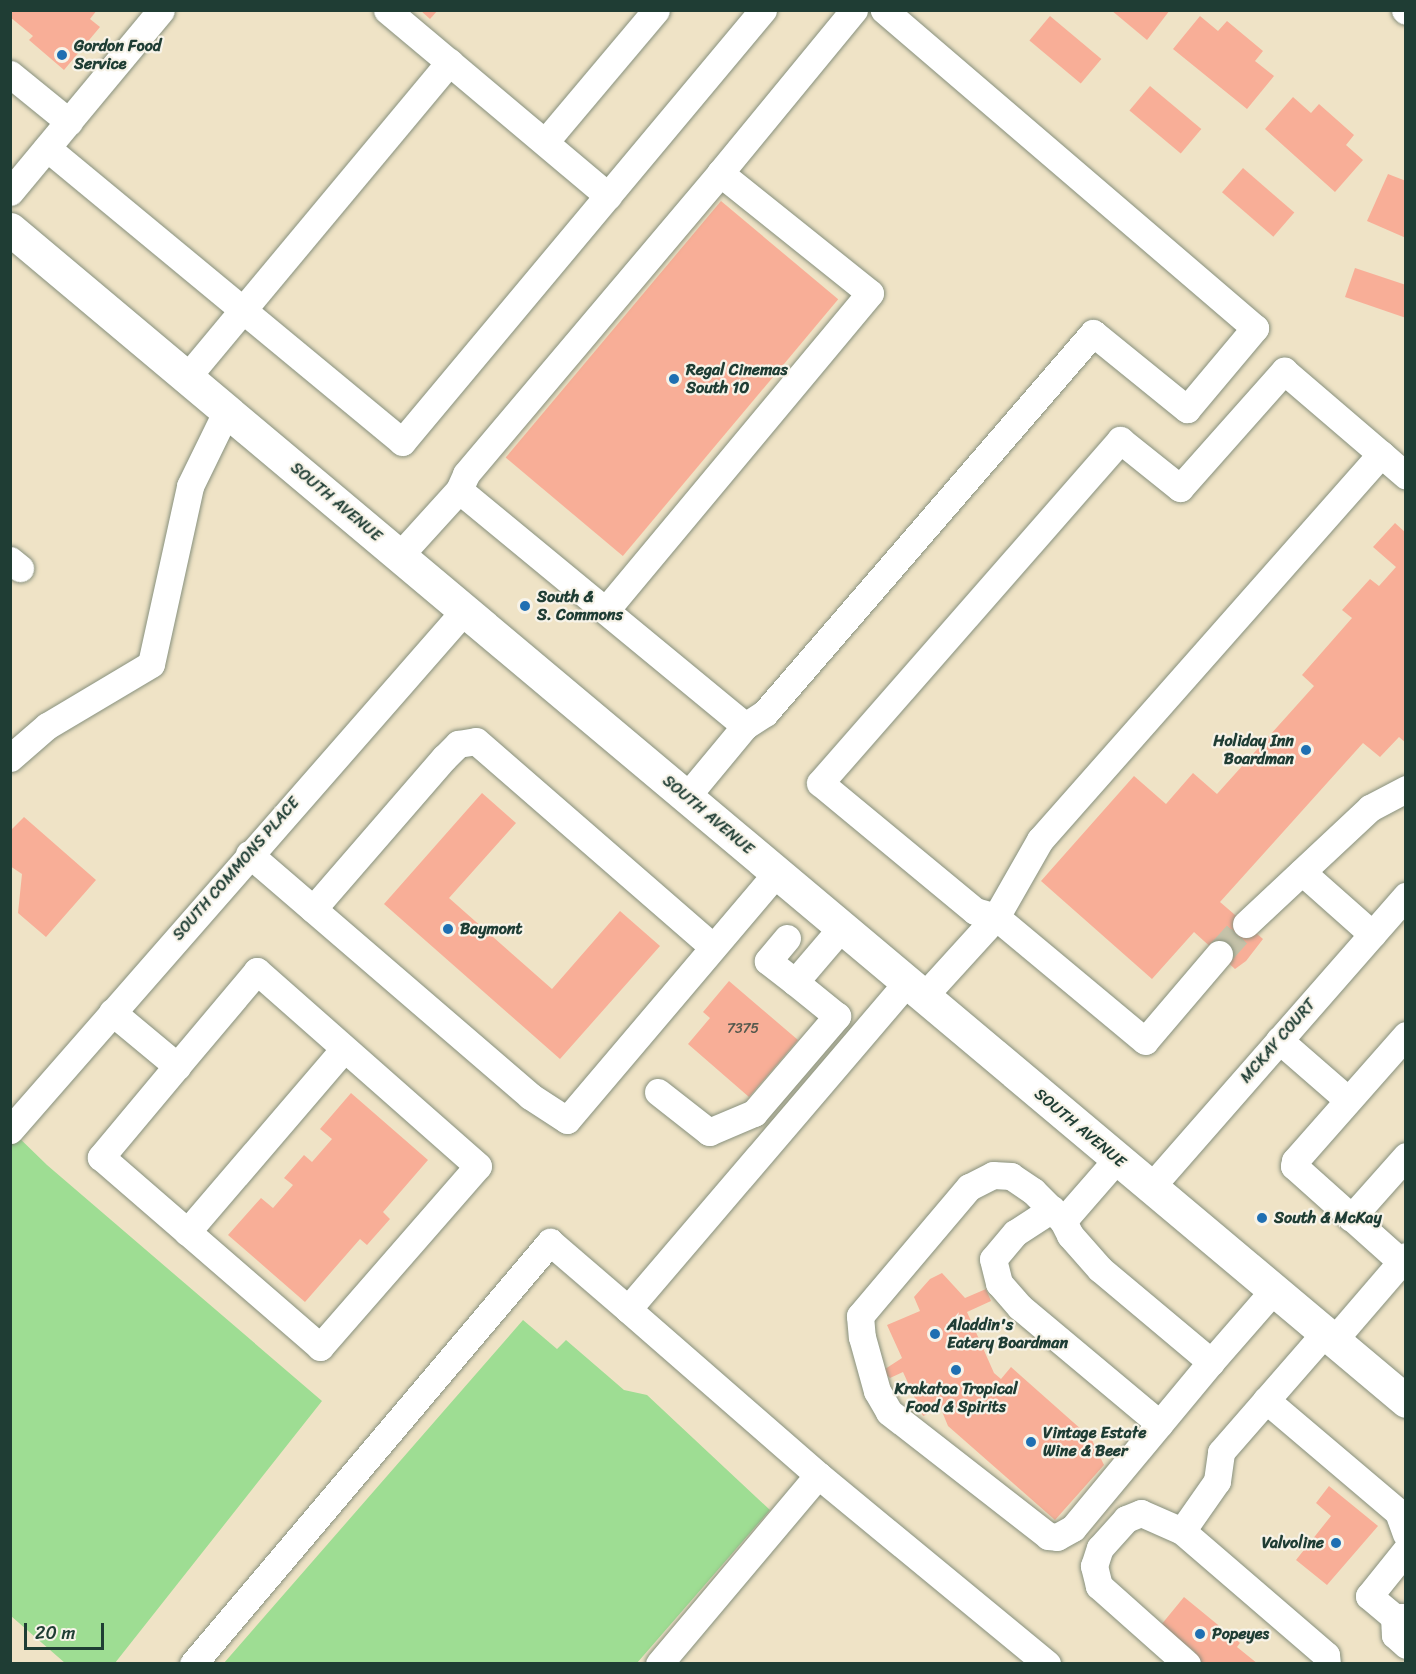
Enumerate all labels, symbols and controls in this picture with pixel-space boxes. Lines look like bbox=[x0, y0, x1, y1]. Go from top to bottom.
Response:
place label: Gordon Food Service bbox=[74, 36, 161, 74]
marker: Gordon Food Service bbox=[55, 48, 69, 62]
place label: Regal Cinemas South 10 bbox=[686, 360, 787, 398]
marker: Regal Cinemas South 10 bbox=[667, 372, 681, 386]
street label: SOUTH AVENUE bbox=[286, 458, 386, 546]
place label: South & S. Commons bbox=[537, 587, 623, 625]
marker: South & S. Commons bbox=[518, 599, 532, 613]
place label: Holiday Inn Boardman bbox=[1213, 731, 1294, 769]
marker: Holiday Inn Boardman bbox=[1299, 743, 1313, 757]
street label: SOUTH AVENUE bbox=[658, 771, 758, 859]
street label: SOUTH COMMONS PLACE bbox=[169, 793, 303, 945]
place label: Baymont bbox=[460, 919, 523, 939]
marker: Baymont bbox=[441, 922, 455, 936]
street label: MCKAY COURT bbox=[1236, 995, 1320, 1087]
house number: 7375 bbox=[727, 1021, 759, 1037]
street label: SOUTH AVENUE bbox=[1030, 1084, 1130, 1172]
place label: South & McKay bbox=[1274, 1208, 1382, 1228]
marker: South & McKay bbox=[1255, 1211, 1269, 1225]
place label: Aladdin's Eatery Boardman bbox=[947, 1315, 1068, 1353]
marker: Aladdin's Eatery Boardman bbox=[928, 1327, 942, 1341]
marker: Krakatoa Tropical Food & Spirits bbox=[949, 1363, 963, 1377]
place label: Krakatoa Tropical Food & Spirits bbox=[895, 1379, 1017, 1417]
place label: Vintage Estate Wine & Beer bbox=[1043, 1423, 1146, 1461]
marker: Vintage Estate Wine & Beer bbox=[1024, 1435, 1038, 1449]
place label: Valvoline bbox=[1262, 1533, 1324, 1553]
marker: Valvoline bbox=[1329, 1536, 1343, 1550]
scale bar bbox=[27, 1611, 106, 1649]
text: 20 m bbox=[35, 1617, 75, 1649]
place label: Popeyes bbox=[1212, 1624, 1269, 1644]
marker: Popeyes bbox=[1193, 1627, 1207, 1641]

